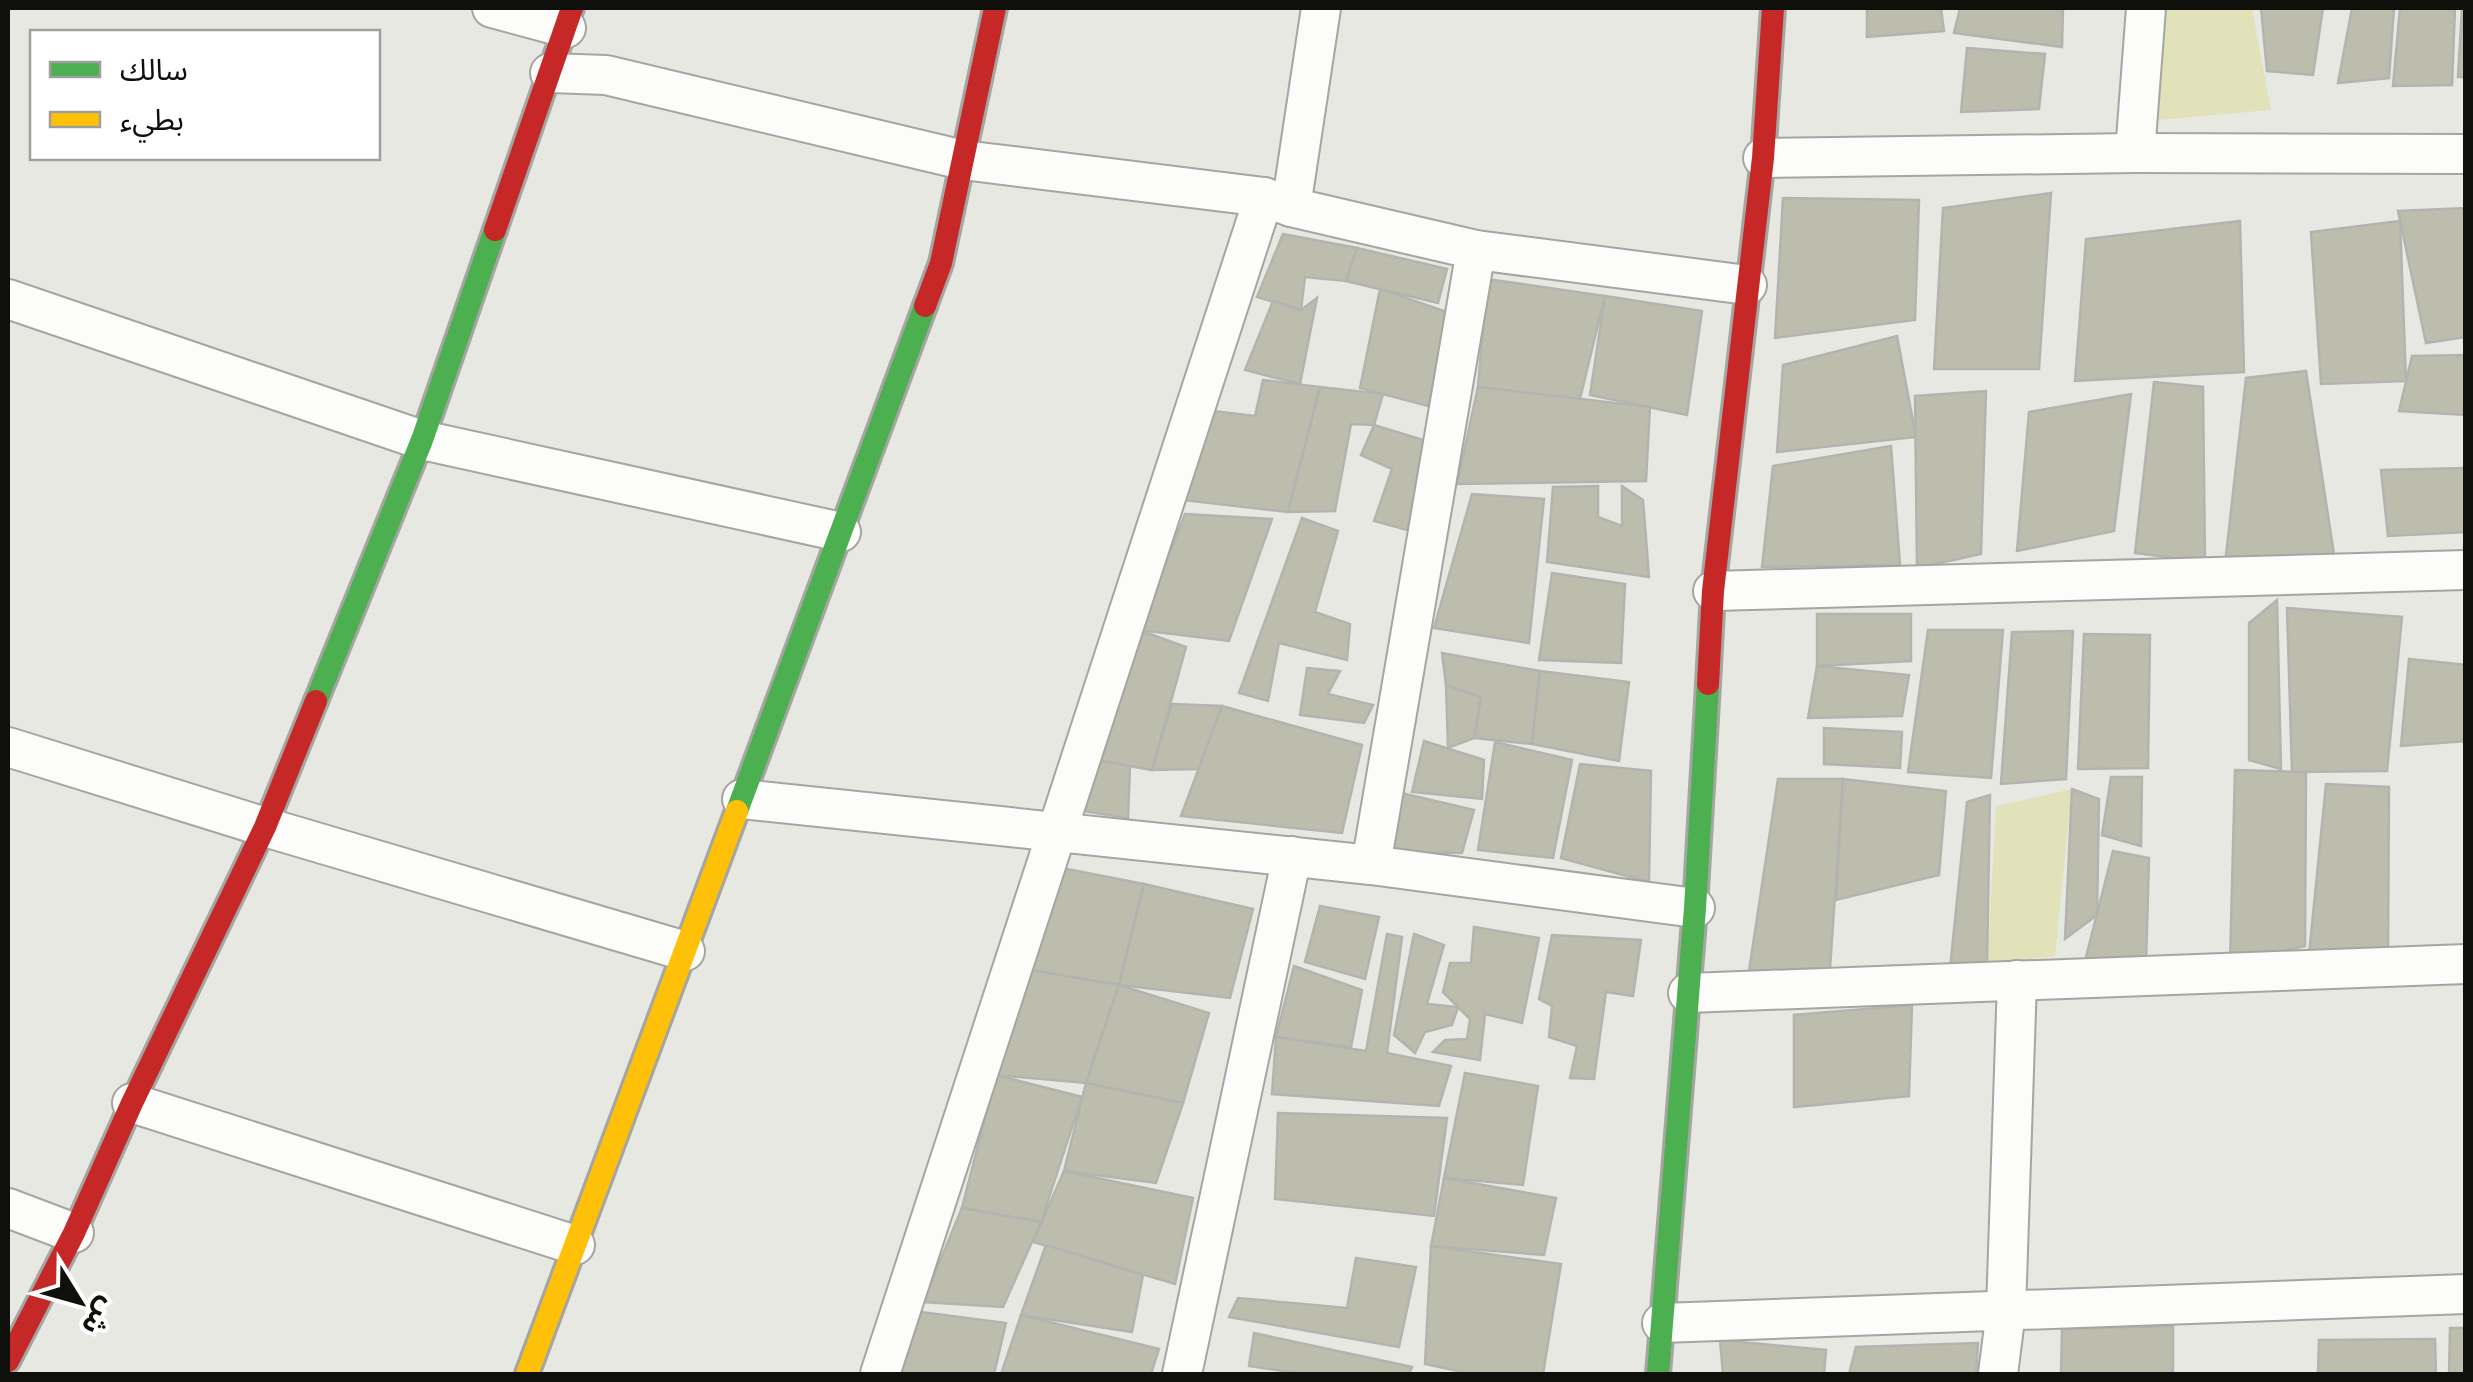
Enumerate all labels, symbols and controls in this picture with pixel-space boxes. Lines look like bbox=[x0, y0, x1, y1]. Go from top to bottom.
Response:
legend bbox=[30, 30, 380, 160]
text: سالك bbox=[120, 50, 188, 89]
text: بطيء bbox=[120, 100, 184, 143]
north arrow bbox=[30, 1252, 130, 1352]
text: ش bbox=[74, 1291, 126, 1343]

